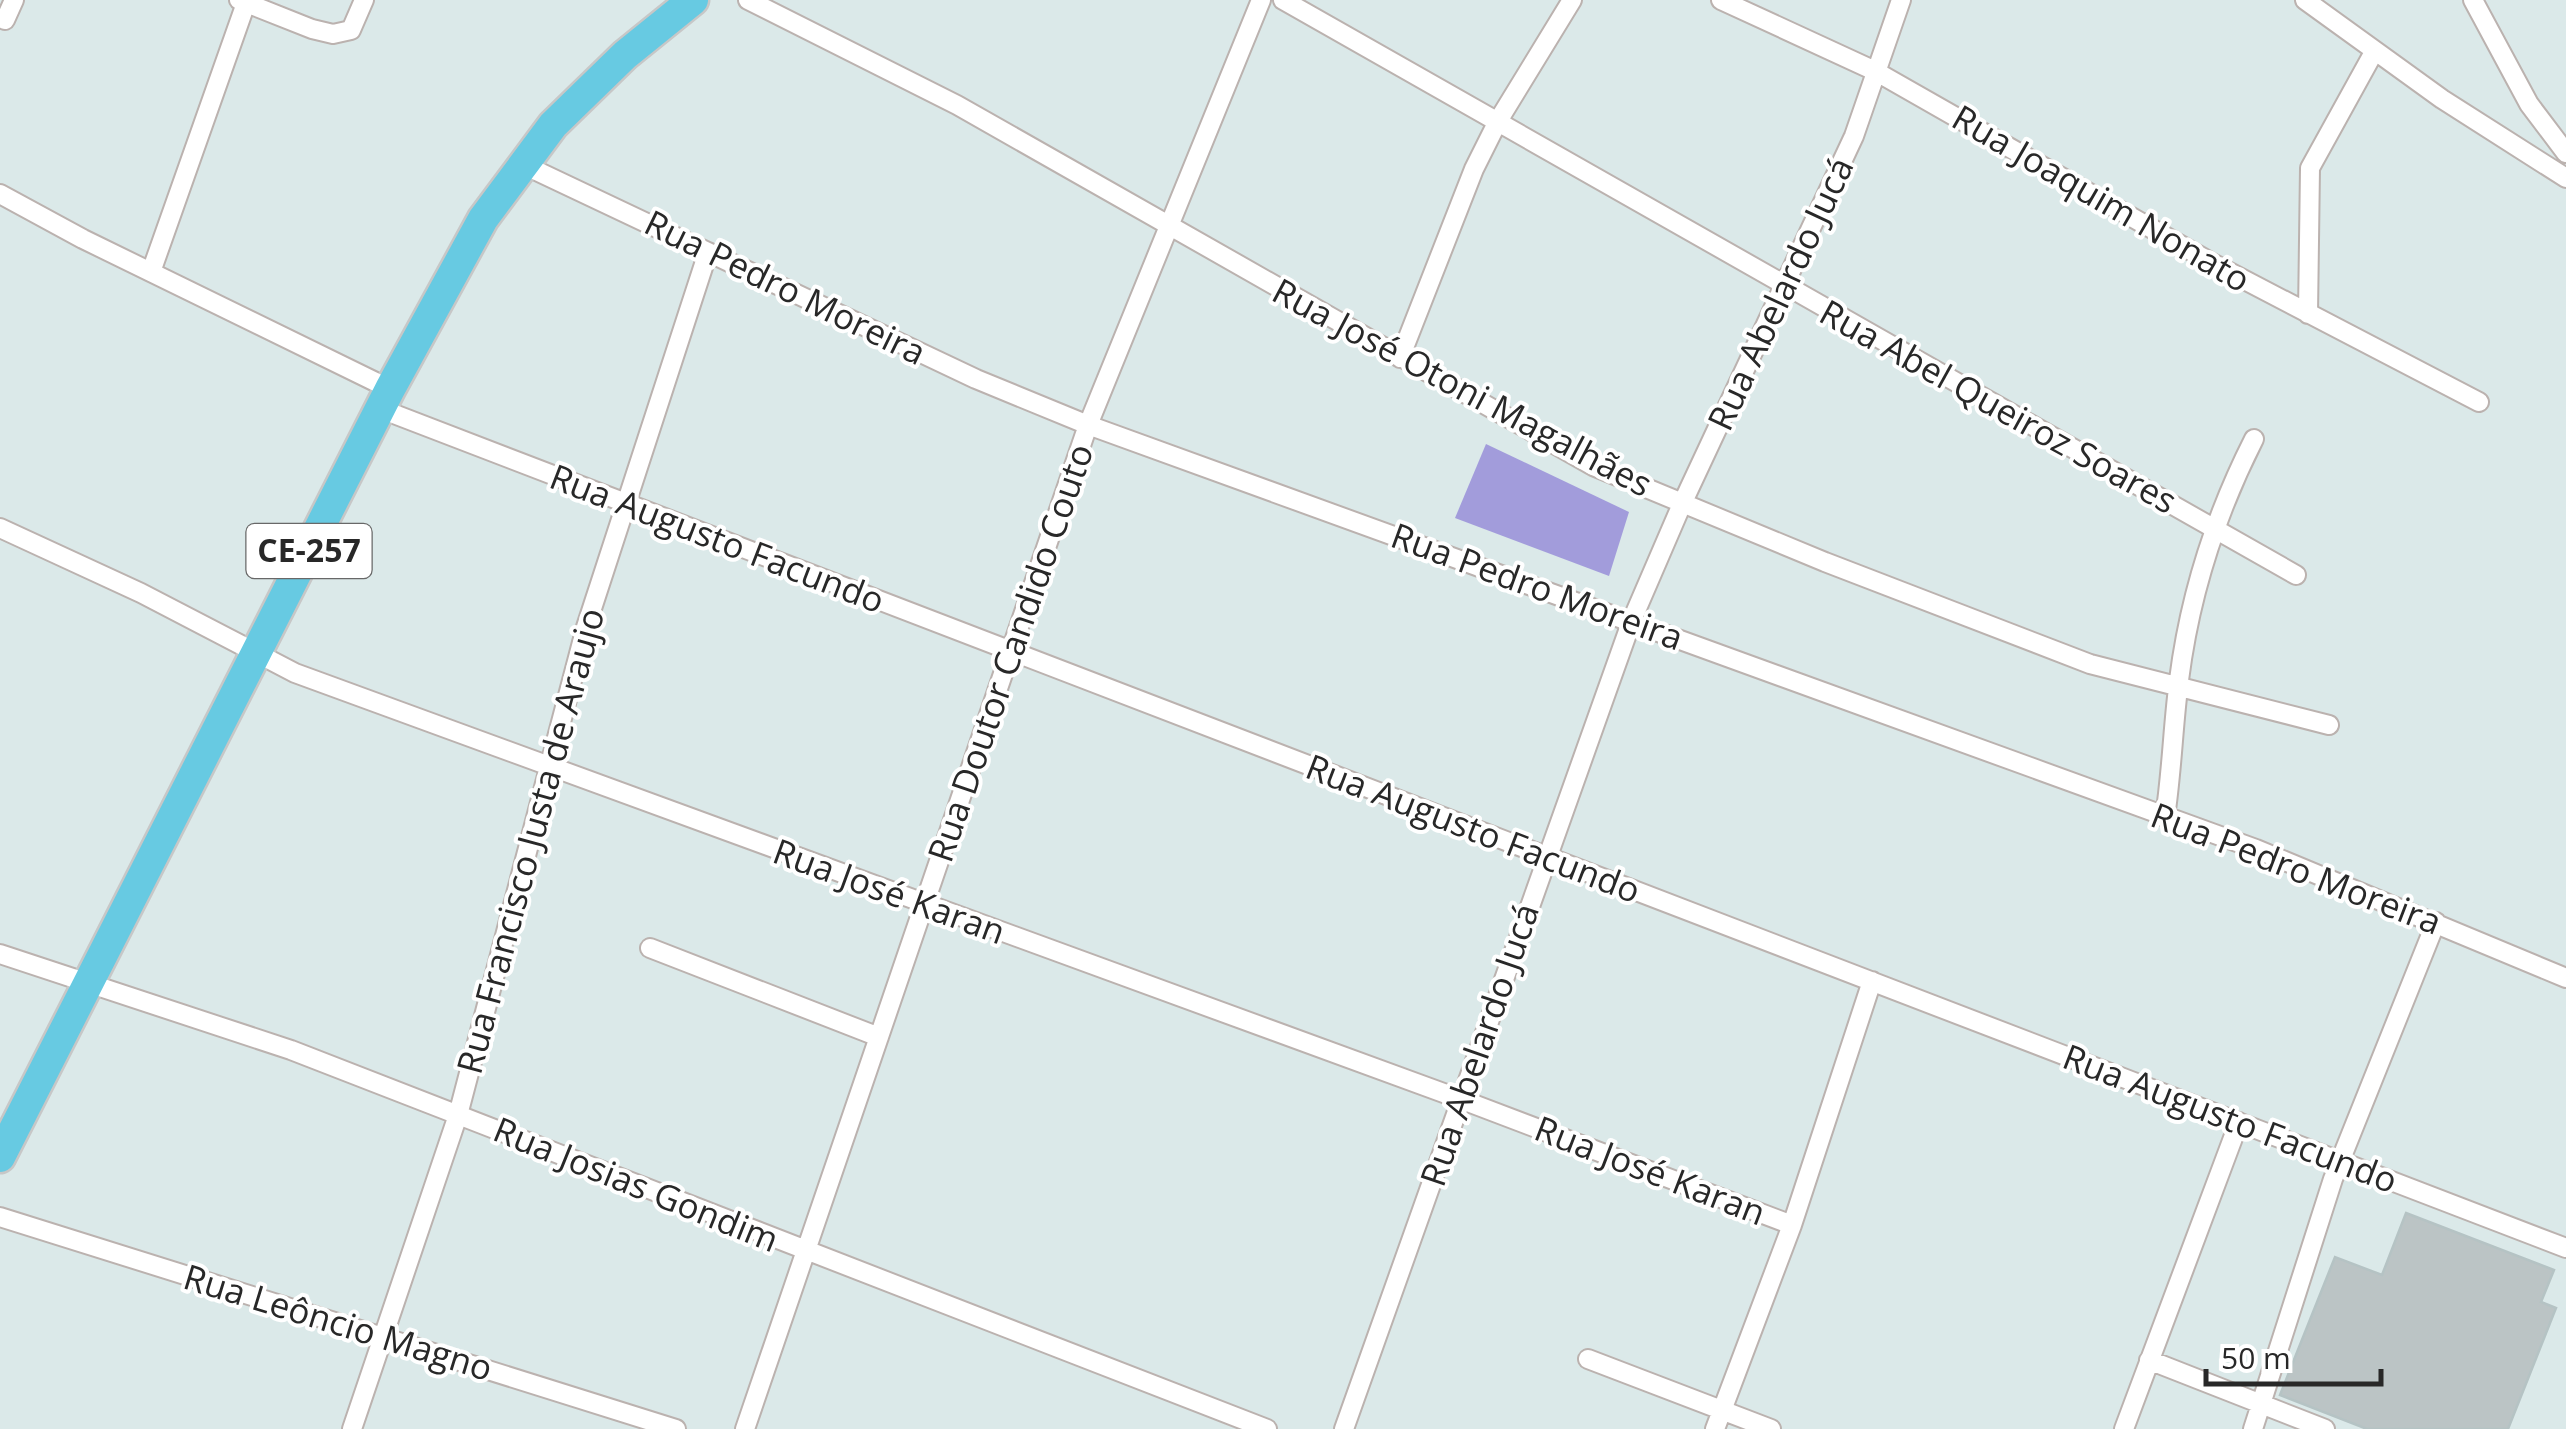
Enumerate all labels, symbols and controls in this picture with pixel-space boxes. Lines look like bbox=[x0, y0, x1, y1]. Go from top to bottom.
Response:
street label: Rua Joaquim Nonato bbox=[1944, 93, 2259, 302]
street label: Rua Abelardo Jucá bbox=[1696, 149, 1863, 437]
street label: Rua Pedro Moreira bbox=[637, 198, 934, 375]
street label: Rua José Otoni Magalhães bbox=[1265, 267, 1661, 507]
street label: Rua Abel Queiroz Soares bbox=[1812, 288, 2186, 523]
street label: Rua Doutor Candido Couto bbox=[916, 437, 1103, 868]
street label: Rua Augusto Facundo bbox=[544, 452, 892, 623]
street label: Rua Pedro Moreira bbox=[1385, 511, 1690, 660]
road number: CE-257 bbox=[246, 524, 372, 578]
street label: Rua Francisco Justa de Araujo bbox=[445, 603, 614, 1079]
street label: Rua Augusto Facundo bbox=[1300, 742, 1648, 913]
street label: Rua Pedro Moreira bbox=[2145, 791, 2448, 945]
street label: Rua José Karan bbox=[767, 827, 1012, 954]
street label: Rua Abelardo Jucá bbox=[1408, 897, 1549, 1192]
street label: Rua Augusto Facundo bbox=[2057, 1032, 2405, 1203]
street label: Rua José Karan bbox=[1528, 1104, 1773, 1235]
street label: Rua Josias Gondim bbox=[487, 1105, 786, 1262]
street label: Rua Leôncio Magno bbox=[178, 1252, 498, 1391]
scale bar bbox=[2206, 1324, 2381, 1386]
text: 50 m bbox=[2221, 1337, 2291, 1378]

